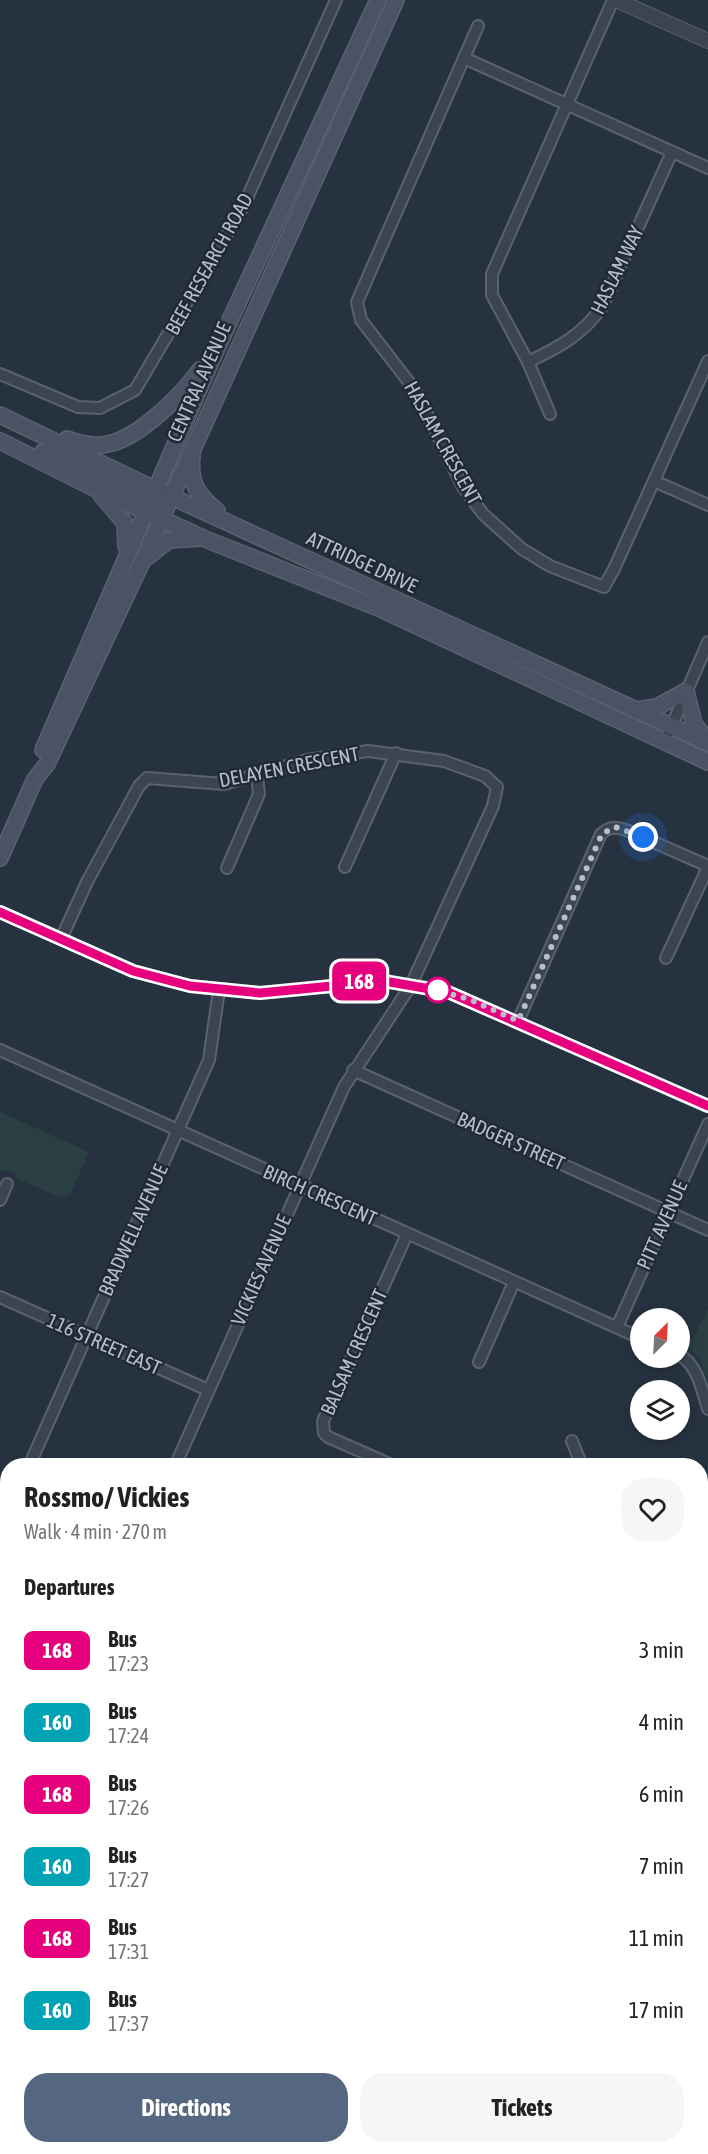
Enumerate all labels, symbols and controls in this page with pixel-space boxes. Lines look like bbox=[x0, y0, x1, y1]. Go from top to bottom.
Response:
street label: BEEF RESEARCH ROAD bbox=[160, 189, 257, 339]
street label: HASLAM WAY bbox=[585, 222, 648, 318]
street label: CENTRAL AVENUE bbox=[162, 318, 235, 445]
street label: HASLAM CRESCENT bbox=[400, 377, 487, 509]
street label: ATTRIDGE DRIVE bbox=[303, 526, 422, 597]
street label: DELAYEN CRESCENT bbox=[217, 742, 361, 791]
your location bbox=[628, 822, 658, 852]
line badge: 168 bbox=[324, 962, 394, 1000]
text: 168 bbox=[344, 969, 374, 993]
unlabelled marker bbox=[425, 977, 451, 1003]
street label: BADGER STREET bbox=[454, 1107, 569, 1175]
street label: BIRCH CRESCENT bbox=[260, 1159, 381, 1230]
street label: BRADWELL AVENUE bbox=[93, 1160, 172, 1299]
street label: PITT AVENUE bbox=[632, 1176, 692, 1273]
street label: VICKIES AVENUE bbox=[226, 1211, 295, 1329]
street label: BALSAM CRESCENT bbox=[316, 1285, 392, 1418]
street label: 116 STREET EAST bbox=[44, 1308, 165, 1379]
north arrow bbox=[630, 1308, 690, 1368]
map controls bbox=[630, 1308, 690, 1440]
button: layers bbox=[630, 1380, 690, 1440]
button: heart bbox=[621, 1478, 684, 1541]
text: Rossmo/ Vickies bbox=[24, 1481, 189, 1513]
text: Walk · 4 min · 270 m bbox=[24, 1520, 167, 1543]
text: Departures bbox=[24, 1574, 114, 1600]
text: Bus bbox=[108, 1626, 137, 1652]
text: 3 min bbox=[639, 1637, 684, 1663]
text: 168 bbox=[42, 1638, 72, 1662]
text: 17:23 bbox=[108, 1652, 149, 1675]
text: Bus bbox=[108, 1698, 137, 1724]
text: 4 min bbox=[639, 1709, 684, 1735]
text: 160 bbox=[42, 1710, 72, 1734]
text: 17:24 bbox=[108, 1724, 149, 1747]
text: Bus bbox=[108, 1770, 137, 1796]
text: 6 min bbox=[639, 1781, 684, 1807]
text: 168 bbox=[42, 1782, 72, 1806]
text: 17:26 bbox=[108, 1796, 149, 1819]
text: Bus bbox=[108, 1842, 137, 1868]
text: 7 min bbox=[639, 1853, 684, 1879]
text: 160 bbox=[42, 1854, 72, 1878]
text: 17:27 bbox=[108, 1868, 149, 1891]
text: Bus bbox=[108, 1914, 137, 1940]
text: 11 min bbox=[629, 1925, 684, 1951]
text: 168 bbox=[42, 1926, 72, 1950]
text: 17:31 bbox=[108, 1940, 149, 1963]
text: Bus bbox=[108, 1986, 137, 2012]
text: 17 min bbox=[629, 1997, 684, 2023]
text: 160 bbox=[42, 1998, 72, 2022]
text: 17:37 bbox=[108, 2012, 149, 2035]
button: Directions bbox=[24, 2073, 348, 2142]
button: Tickets bbox=[360, 2073, 684, 2142]

